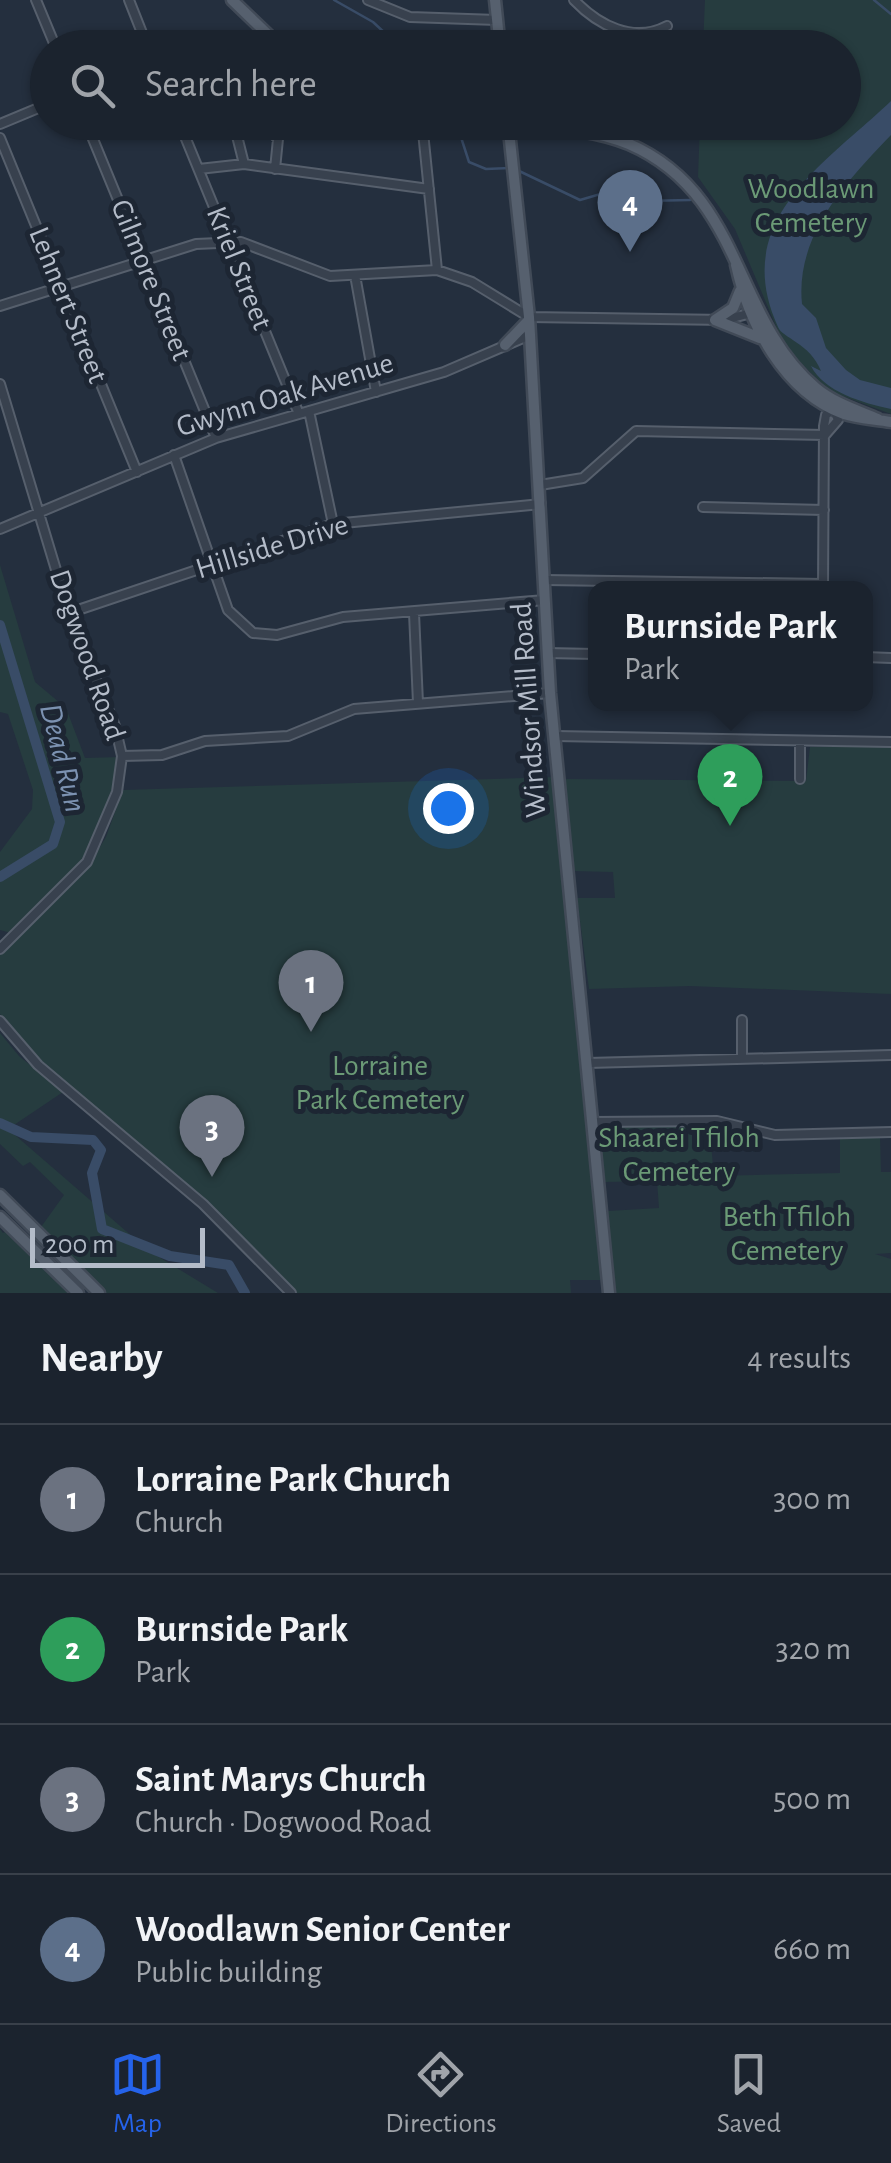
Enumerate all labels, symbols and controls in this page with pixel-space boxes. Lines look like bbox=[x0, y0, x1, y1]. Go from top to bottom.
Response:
search box bbox=[30, 30, 861, 140]
icon: search bbox=[65, 58, 120, 113]
text: Search here bbox=[145, 66, 317, 104]
pin: 4 bbox=[598, 170, 662, 252]
park label: Woodlawn Cemetery bbox=[747, 174, 875, 238]
street label: Gilmore Street bbox=[105, 195, 197, 365]
street label: Kriel Street bbox=[201, 202, 277, 334]
street label: Lehnert Street bbox=[23, 223, 113, 388]
street label: Gwynn Oak Avenue bbox=[173, 348, 397, 442]
street label: Hillside Drive bbox=[192, 510, 352, 584]
street label: Dogwood Road bbox=[44, 566, 130, 744]
popup bbox=[588, 581, 873, 711]
street label: Windsor Mill Road bbox=[507, 601, 551, 819]
text: Burnside Park bbox=[624, 608, 837, 646]
text: Park bbox=[624, 653, 679, 685]
water label: Dead Run bbox=[34, 700, 92, 816]
pin: 2 bbox=[698, 744, 762, 826]
your location bbox=[423, 783, 474, 834]
pin: 1 bbox=[278, 950, 344, 1032]
park label: Lorraine Park Cemetery bbox=[295, 1051, 465, 1115]
pin: 3 bbox=[180, 1094, 244, 1177]
park label: Shaarei Tfiloh Cemetery bbox=[598, 1123, 760, 1187]
park label: Beth Tfiloh Cemetery bbox=[723, 1202, 851, 1266]
scale bar bbox=[30, 1223, 205, 1268]
text: 200 m bbox=[45, 1231, 114, 1259]
text: Nearby bbox=[40, 1337, 163, 1379]
text: 4 results bbox=[747, 1342, 851, 1374]
text: Lorraine Park Church bbox=[135, 1461, 451, 1499]
text: 1 bbox=[67, 1483, 78, 1515]
text: 300 m bbox=[773, 1483, 851, 1515]
text: Church bbox=[135, 1506, 224, 1538]
text: Burnside Park bbox=[135, 1611, 348, 1649]
text: 2 bbox=[65, 1633, 80, 1665]
text: 320 m bbox=[775, 1633, 851, 1665]
text: Park bbox=[135, 1656, 190, 1688]
text: Saint Marys Church bbox=[135, 1761, 427, 1799]
text: 3 bbox=[66, 1783, 79, 1815]
text: 500 m bbox=[773, 1783, 851, 1815]
text: Church · Dogwood Road bbox=[135, 1806, 431, 1838]
text: Woodlawn Senior Center bbox=[135, 1911, 510, 1949]
text: 4 bbox=[64, 1933, 81, 1965]
text: 660 m bbox=[773, 1933, 851, 1965]
text: Public building bbox=[135, 1956, 322, 1988]
tab: Map bbox=[110, 2047, 165, 2141]
tab: Directions bbox=[385, 2047, 497, 2141]
tab: Saved bbox=[717, 2047, 781, 2141]

